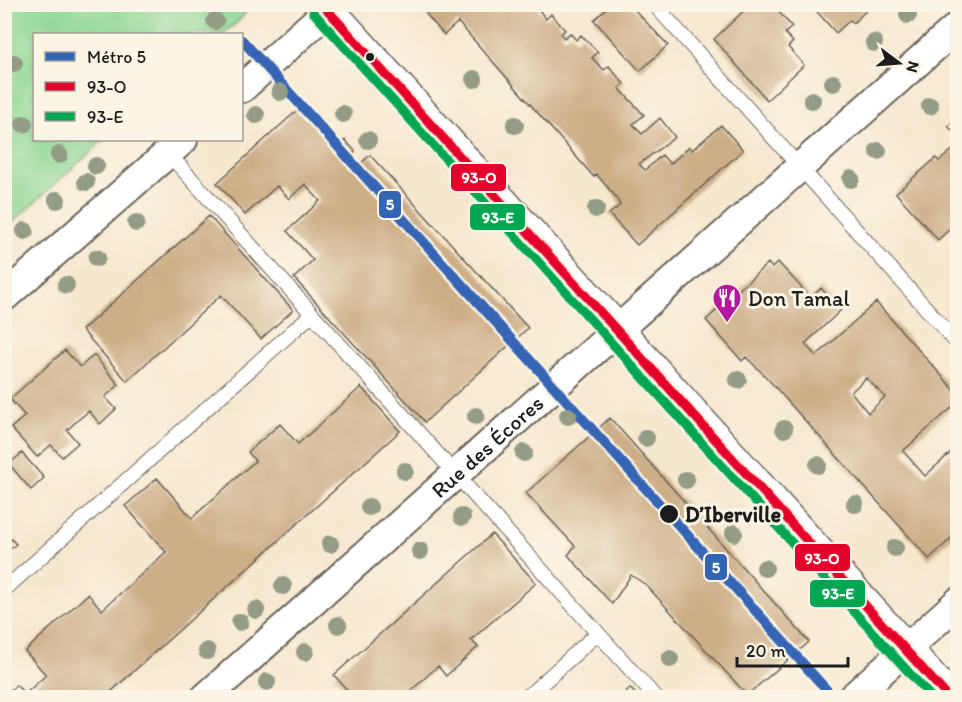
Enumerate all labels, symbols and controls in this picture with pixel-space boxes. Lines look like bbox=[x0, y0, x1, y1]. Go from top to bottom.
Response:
legend bbox=[33, 33, 243, 141]
north arrow bbox=[869, 33, 929, 93]
text: Métro 5 bbox=[87, 46, 146, 68]
unlabelled marker bbox=[364, 51, 376, 63]
text: N bbox=[902, 59, 924, 75]
text: 93-O bbox=[87, 76, 127, 98]
text: 93-E bbox=[87, 106, 123, 128]
line badge: 93-O bbox=[450, 163, 507, 192]
text: 93-O bbox=[461, 168, 497, 187]
line badge: 5 bbox=[378, 190, 402, 219]
text: 5 bbox=[386, 195, 395, 214]
line badge: 93-E bbox=[469, 203, 526, 231]
text: 93-E bbox=[482, 208, 514, 227]
restaurant icon: Don Tamal bbox=[711, 282, 743, 324]
place label: Don Tamal bbox=[748, 285, 850, 312]
street label: Rue des Écores bbox=[426, 390, 549, 504]
place label: D’Iberville bbox=[685, 501, 782, 528]
marker: D’Iberville bbox=[658, 503, 680, 525]
line badge: 93-O bbox=[794, 543, 851, 572]
text: 93-O bbox=[804, 549, 840, 568]
line badge: 5 bbox=[704, 553, 728, 581]
text: 5 bbox=[712, 558, 721, 577]
line badge: 93-E bbox=[809, 579, 866, 608]
text: 93-E bbox=[822, 584, 854, 603]
scale bar bbox=[737, 630, 848, 668]
text: 20 m bbox=[746, 640, 786, 662]

